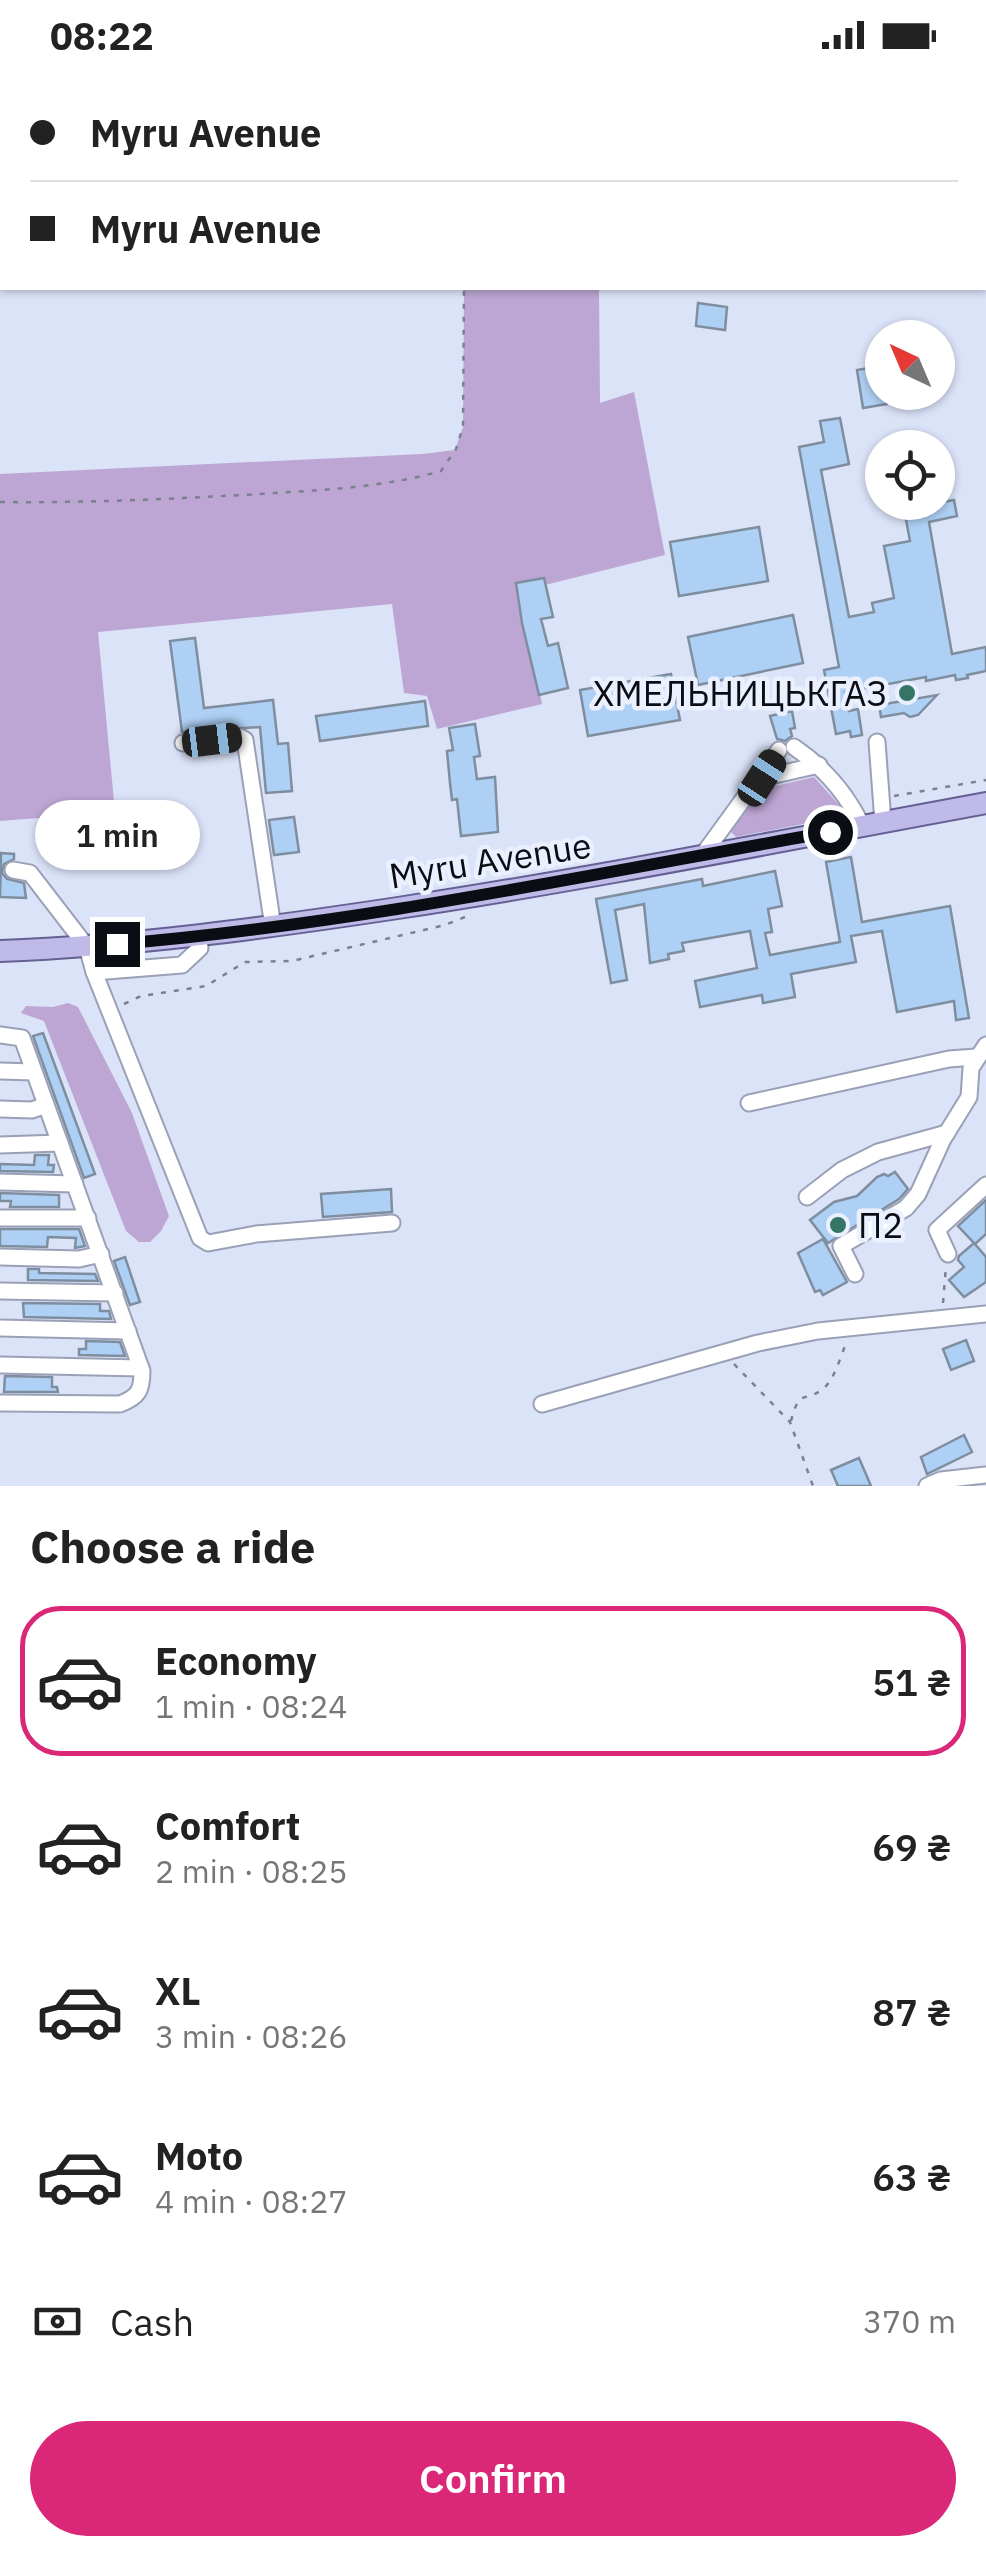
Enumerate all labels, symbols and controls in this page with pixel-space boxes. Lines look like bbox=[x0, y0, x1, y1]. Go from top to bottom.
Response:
text: 08:22 bbox=[50, 11, 154, 60]
text: Myru Avenue bbox=[90, 108, 321, 157]
text: Myru Avenue bbox=[90, 204, 321, 253]
north arrow bbox=[865, 320, 955, 410]
map controls bbox=[865, 320, 955, 520]
button: locate bbox=[865, 430, 955, 520]
place label: ХМЕЛЬНИЦЬКГАЗ bbox=[593, 670, 887, 716]
marker: ХМЕЛЬНИЦЬКГАЗ bbox=[896, 682, 918, 704]
car bbox=[180, 721, 244, 759]
car bbox=[733, 745, 791, 811]
callout: 1 min bbox=[34, 799, 200, 869]
route start bbox=[808, 810, 853, 855]
text: 1 min bbox=[76, 814, 159, 856]
street label: Myru Avenue bbox=[386, 821, 594, 899]
route end bbox=[95, 922, 140, 967]
place label: П2 bbox=[858, 1202, 903, 1248]
marker: П2 bbox=[827, 1214, 849, 1236]
text: Choose a ride bbox=[30, 1517, 315, 1575]
icon: car bbox=[35, 1636, 125, 1726]
text: Economy bbox=[155, 1636, 317, 1685]
text: 51 ₴ bbox=[872, 1657, 951, 1706]
text: 1 min · 08:24 bbox=[155, 1685, 348, 1727]
icon: car bbox=[35, 1801, 125, 1891]
text: Comfort bbox=[155, 1801, 300, 1850]
text: 69 ₴ bbox=[872, 1822, 951, 1871]
text: 2 min · 08:25 bbox=[155, 1850, 348, 1892]
icon: car bbox=[35, 1966, 125, 2056]
text: XL bbox=[155, 1966, 201, 2015]
text: 87 ₴ bbox=[872, 1987, 951, 2036]
text: 3 min · 08:26 bbox=[155, 2015, 348, 2057]
icon: car bbox=[35, 2131, 125, 2221]
text: Moto bbox=[155, 2131, 243, 2180]
text: 63 ₴ bbox=[872, 2152, 951, 2201]
text: 4 min · 08:27 bbox=[155, 2180, 348, 2222]
icon: cash bbox=[30, 2294, 85, 2349]
text: Cash bbox=[110, 2297, 194, 2346]
text: 370 m bbox=[863, 2300, 956, 2342]
button: Confirm bbox=[30, 2421, 956, 2536]

